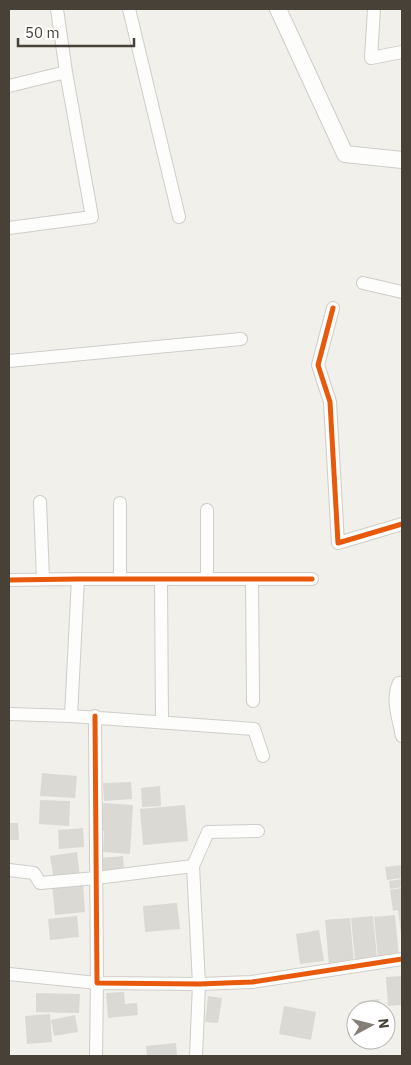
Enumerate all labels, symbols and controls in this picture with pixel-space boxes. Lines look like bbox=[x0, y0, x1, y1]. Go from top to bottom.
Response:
scale bar bbox=[18, 15, 134, 47]
text: 50 m bbox=[25, 23, 60, 42]
north arrow bbox=[346, 1000, 396, 1050]
text: N bbox=[374, 1017, 393, 1030]

